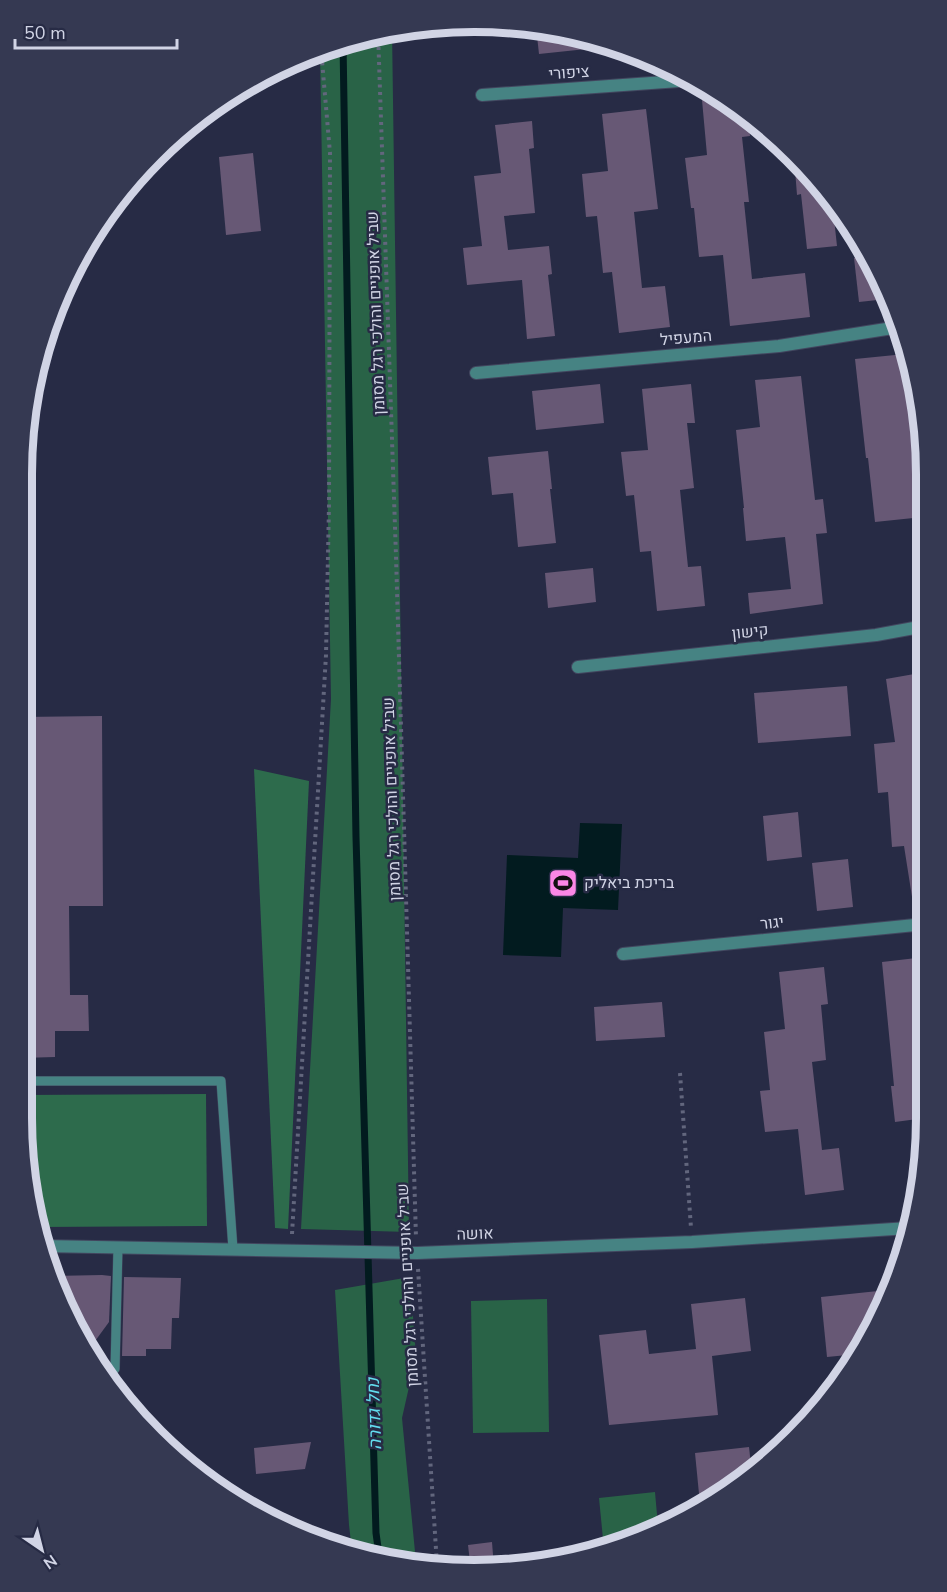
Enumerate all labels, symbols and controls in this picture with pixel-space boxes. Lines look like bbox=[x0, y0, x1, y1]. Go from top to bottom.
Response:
scale bar bbox=[15, 12, 177, 50]
text: 50 m bbox=[24, 21, 66, 45]
street label: ציפורי bbox=[548, 61, 590, 85]
street label: שביל אופניים והולכי רגל מסומן bbox=[361, 211, 391, 415]
street label: המעפיל bbox=[659, 325, 713, 351]
street label: קישון bbox=[731, 619, 769, 645]
street label: שביל אופניים והולכי רגל מסומן bbox=[377, 697, 407, 901]
sports icon: בריכת ביאליק bbox=[547, 867, 579, 899]
place label: בריכת ביאליק bbox=[584, 872, 675, 894]
street label: יגור bbox=[759, 911, 785, 935]
street label: שביל אופניים והולכי רגל מסומן bbox=[392, 1183, 424, 1387]
street label: אושה bbox=[456, 1222, 494, 1246]
water label: נחל גדורה bbox=[361, 1376, 387, 1451]
north arrow bbox=[12, 1520, 72, 1580]
text: N bbox=[39, 1549, 61, 1574]

